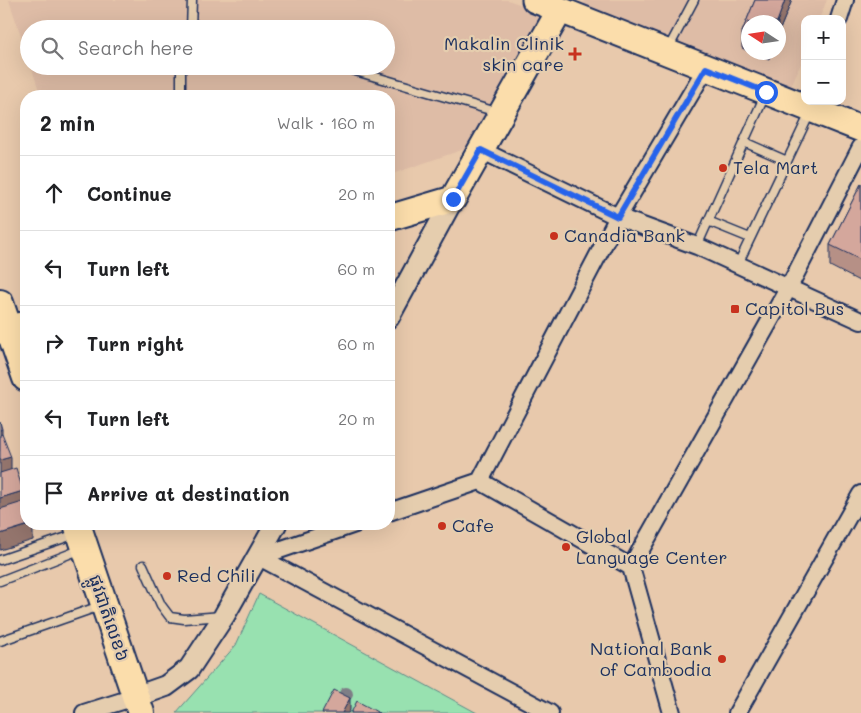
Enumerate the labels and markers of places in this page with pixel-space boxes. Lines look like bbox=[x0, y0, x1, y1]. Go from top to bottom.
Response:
place label: Makalin Clinik skin care bbox=[444, 31, 564, 76]
marker: Makalin Clinik skin care bbox=[568, 47, 582, 61]
place label: Tela Mart bbox=[733, 155, 818, 179]
marker: Tela Mart bbox=[717, 162, 729, 174]
place label: Canadia Bank bbox=[564, 223, 685, 247]
marker: Canadia Bank bbox=[548, 230, 560, 242]
place label: Capitol Bus bbox=[745, 296, 844, 320]
marker: Capitol Bus bbox=[729, 303, 741, 315]
place label: Cafe bbox=[452, 513, 494, 537]
marker: Cafe bbox=[436, 520, 448, 532]
place label: Global Language Center bbox=[576, 524, 728, 569]
marker: Global Language Center bbox=[560, 541, 572, 553]
place label: Red Chili bbox=[177, 563, 255, 587]
marker: Red Chili bbox=[161, 570, 173, 582]
place label: National Bank of Cambodia bbox=[590, 636, 712, 681]
marker: National Bank of Cambodia bbox=[716, 653, 728, 665]

